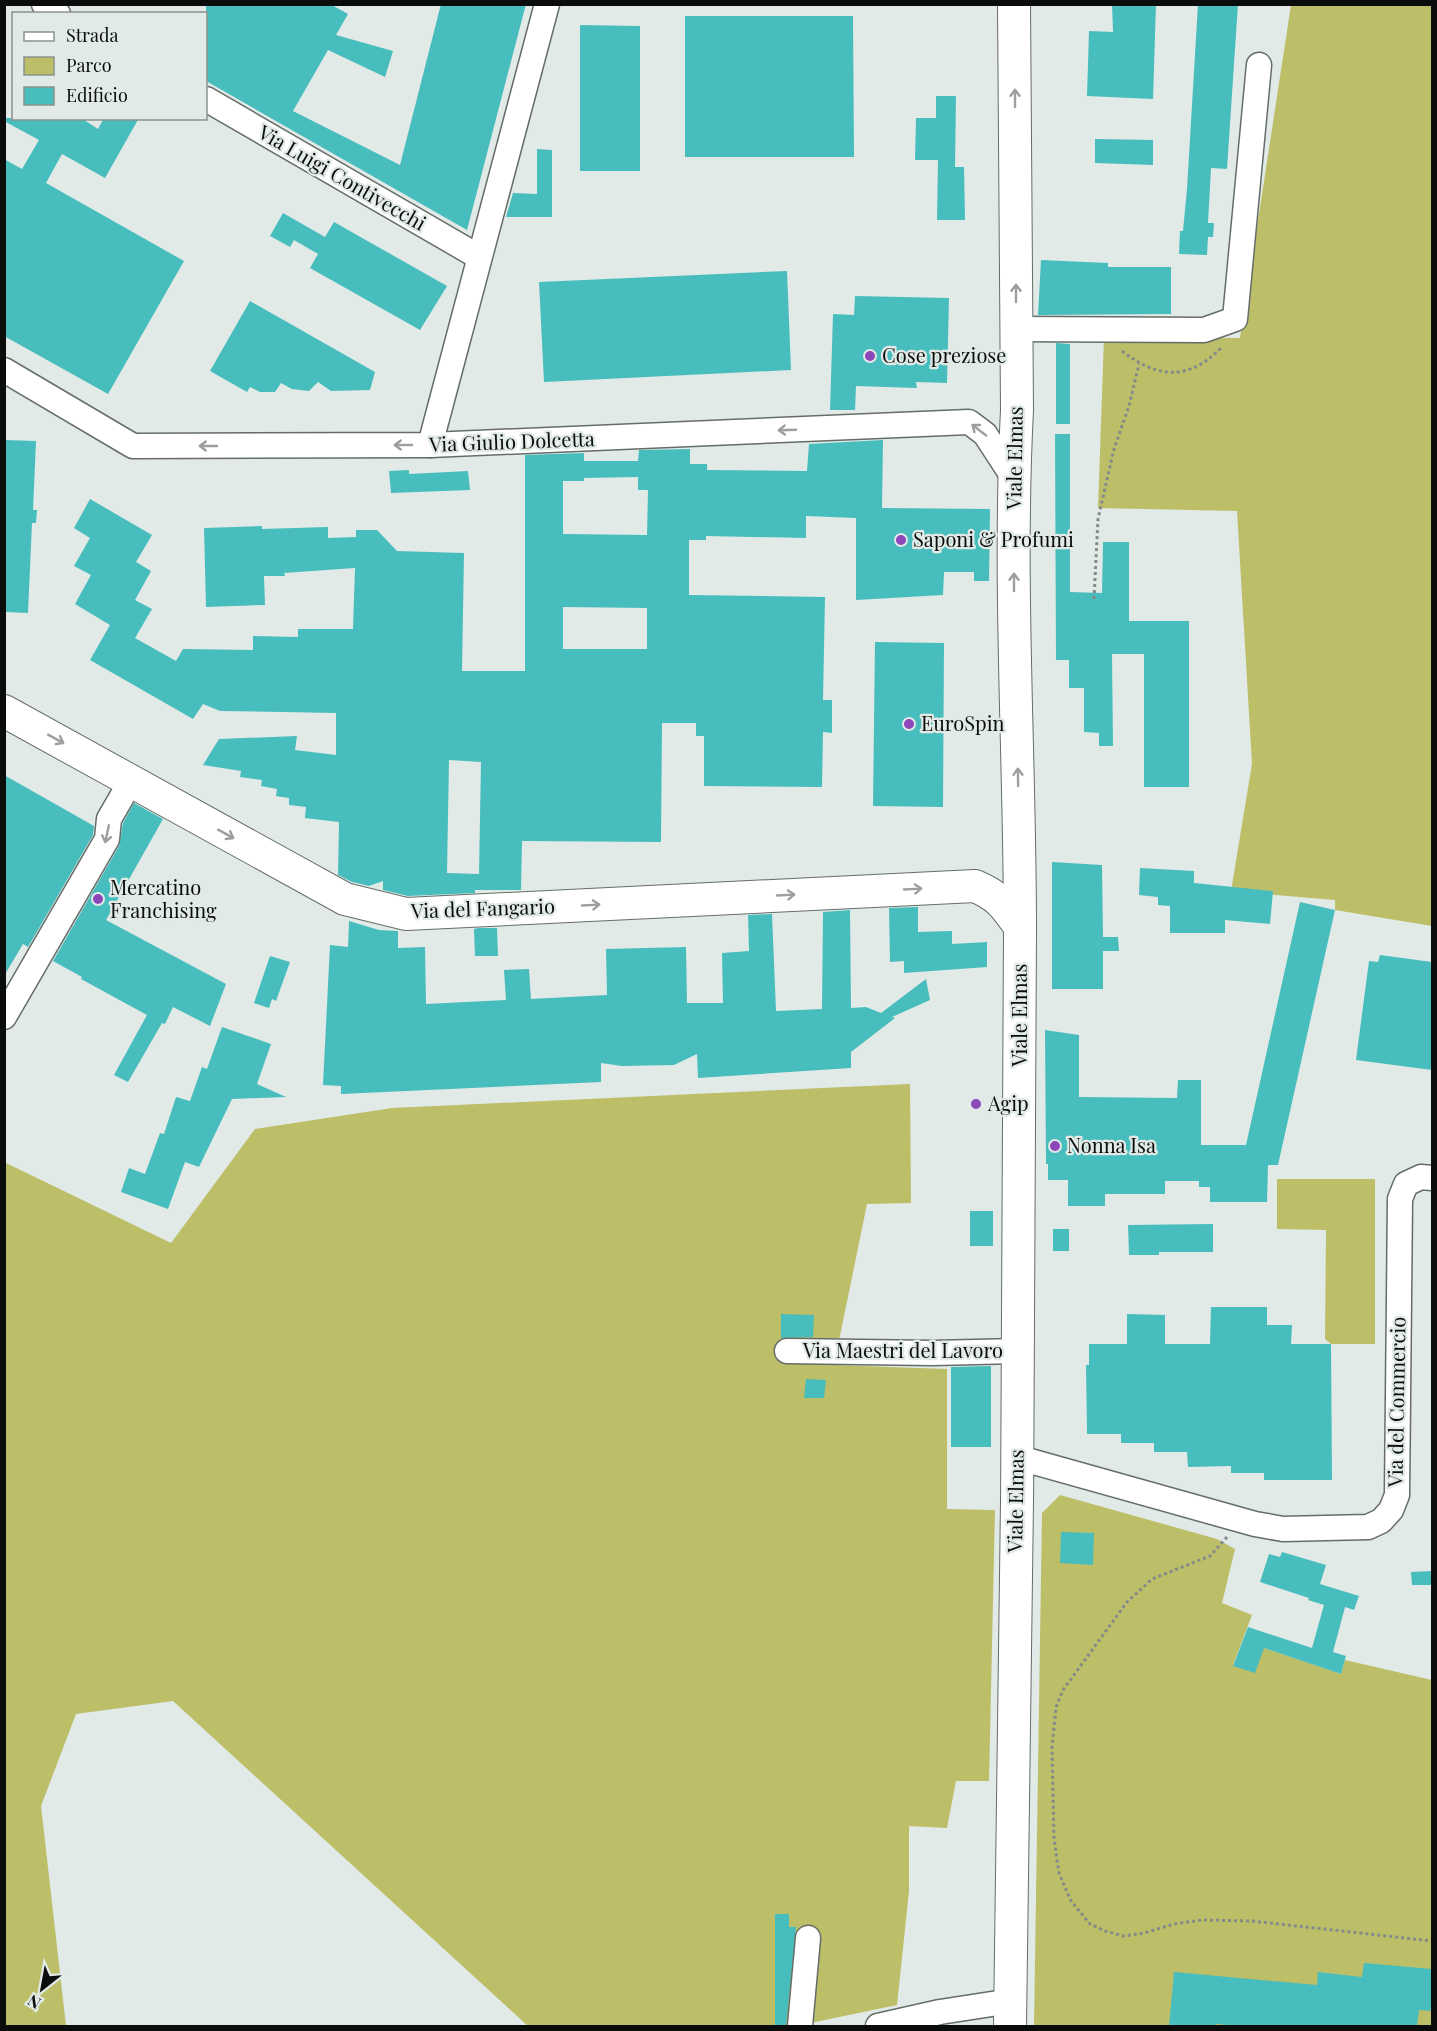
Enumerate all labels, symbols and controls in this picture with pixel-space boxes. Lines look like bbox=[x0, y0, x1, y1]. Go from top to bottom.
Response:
legend bbox=[12, 12, 207, 120]
text: Strada bbox=[66, 23, 119, 47]
text: Parco bbox=[66, 53, 112, 77]
text: Edificio bbox=[66, 83, 128, 107]
one-way arrow bbox=[1009, 88, 1021, 108]
street label: Via Luigi Contivecchi bbox=[253, 117, 432, 236]
one-way arrow bbox=[1010, 283, 1022, 303]
place label: Cose preziose bbox=[882, 341, 1006, 368]
marker: Cose preziose bbox=[863, 349, 877, 363]
street label: Viale Elmas bbox=[999, 406, 1028, 511]
street label: Via Giulio Dolcetta bbox=[428, 424, 595, 457]
one-way arrow bbox=[971, 424, 987, 437]
one-way arrow bbox=[777, 425, 797, 436]
one-way arrow bbox=[394, 439, 414, 451]
one-way arrow bbox=[199, 440, 219, 452]
place label: Saponi & Profumi bbox=[913, 525, 1074, 552]
marker: Saponi & Profumi bbox=[894, 533, 908, 547]
one-way arrow bbox=[1008, 573, 1020, 593]
place label: EuroSpin bbox=[921, 709, 1005, 736]
marker: EuroSpin bbox=[902, 717, 916, 731]
one-way arrow bbox=[46, 734, 64, 745]
one-way arrow bbox=[1012, 768, 1024, 788]
one-way arrow bbox=[100, 824, 112, 843]
one-way arrow bbox=[217, 828, 234, 840]
place label: Mercatino Franchising bbox=[110, 873, 217, 923]
one-way arrow bbox=[903, 884, 923, 895]
one-way arrow bbox=[776, 890, 796, 901]
street label: Via del Fangario bbox=[410, 891, 555, 924]
marker: Mercatino Franchising bbox=[91, 892, 105, 906]
one-way arrow bbox=[581, 899, 601, 910]
street label: Viale Elmas bbox=[1005, 963, 1032, 1068]
place label: Agip bbox=[987, 1089, 1029, 1116]
marker: Agip bbox=[969, 1097, 983, 1111]
place label: Nonna Isa bbox=[1067, 1131, 1156, 1158]
marker: Nonna Isa bbox=[1048, 1139, 1062, 1153]
street label: Via del Commercio bbox=[1380, 1316, 1410, 1488]
street label: Via Maestri del Lavoro bbox=[802, 1336, 1003, 1363]
street label: Viale Elmas bbox=[1000, 1449, 1029, 1554]
north arrow bbox=[12, 1959, 72, 2019]
text: N bbox=[23, 1990, 44, 2014]

